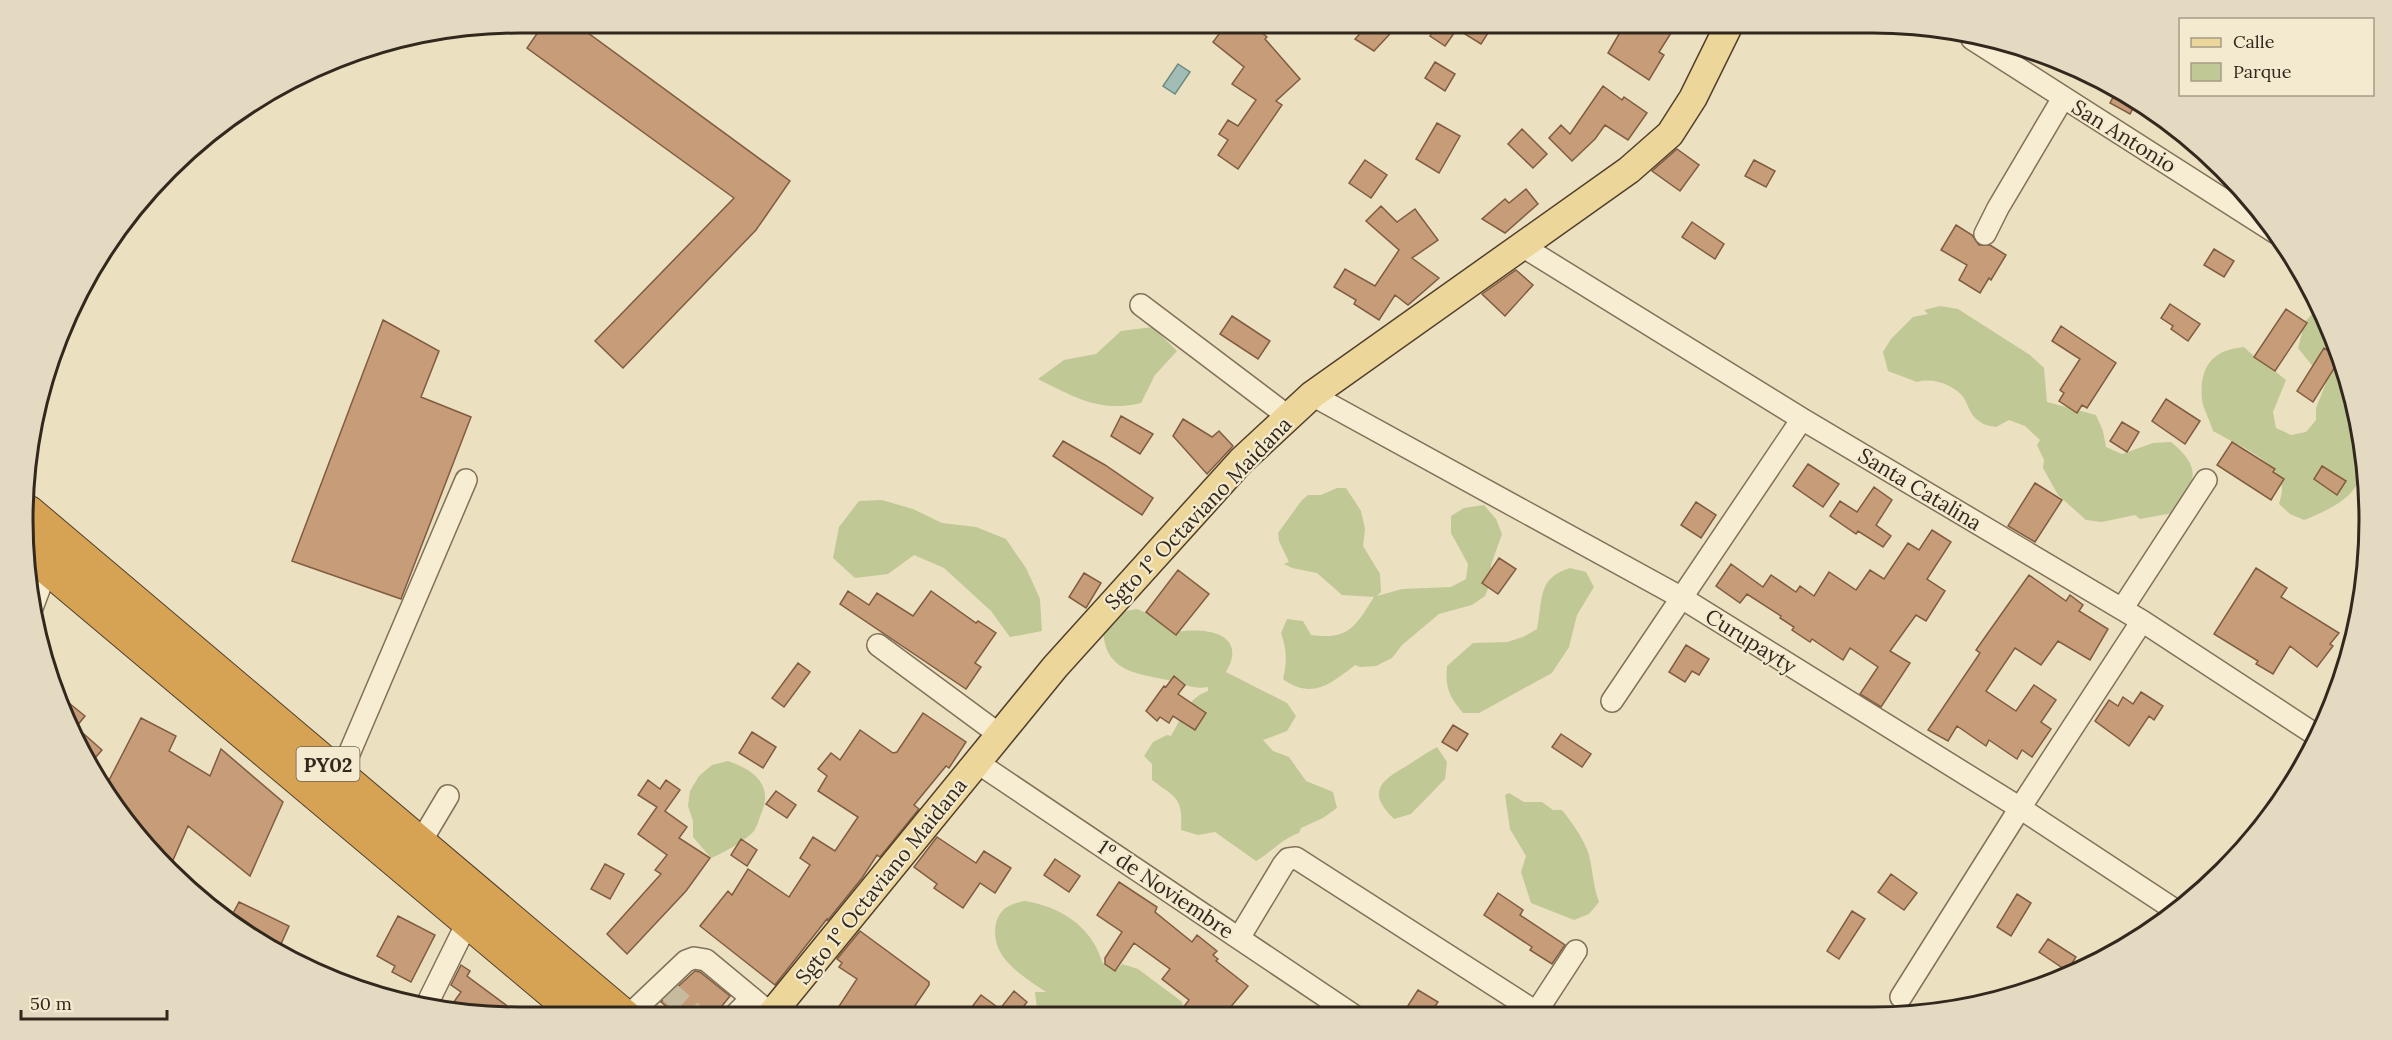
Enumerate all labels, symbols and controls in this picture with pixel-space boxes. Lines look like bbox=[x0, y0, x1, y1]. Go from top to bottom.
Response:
legend bbox=[2179, 18, 2374, 96]
text: Calle bbox=[2233, 30, 2275, 53]
text: Parque bbox=[2233, 60, 2292, 83]
street label: San Antonio bbox=[2067, 93, 2181, 179]
street label: Sgto 1° Octaviano Maidana bbox=[1099, 411, 1298, 615]
street label: Santa Catalina bbox=[1853, 442, 1987, 537]
street label: Curupayty bbox=[1700, 602, 1802, 680]
road number: PY02 bbox=[296, 747, 360, 781]
street label: Sgto 1° Octaviano Maidana bbox=[789, 772, 973, 990]
street label: 1º de Noviembre bbox=[1093, 833, 1239, 945]
scale bar bbox=[21, 983, 166, 1021]
text: 50 m bbox=[30, 992, 72, 1015]

